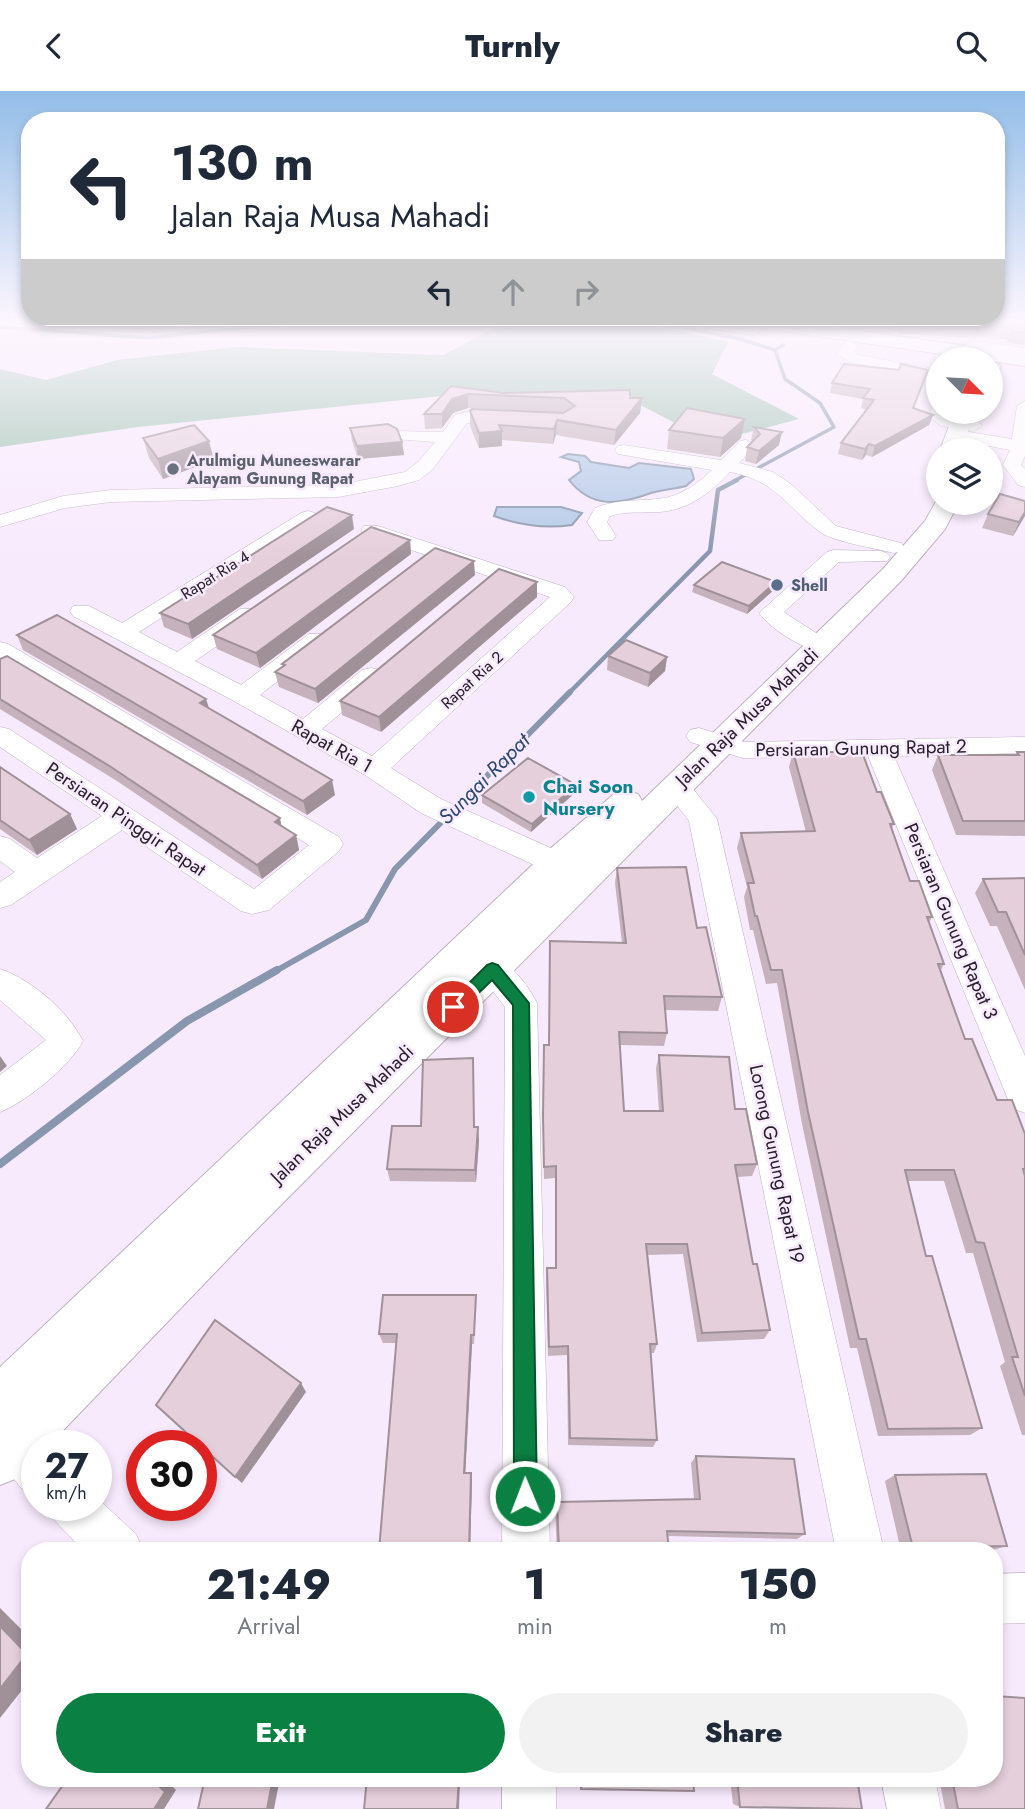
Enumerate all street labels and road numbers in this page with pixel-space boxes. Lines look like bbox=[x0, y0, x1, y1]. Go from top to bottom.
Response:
street label: Rapat Ria 4 bbox=[176, 545, 254, 605]
street label: Jalan Raja Musa Mahadi bbox=[667, 641, 825, 795]
street label: Rapat Ria 2 bbox=[436, 646, 508, 714]
street label: Rapat Ria 1 bbox=[287, 713, 377, 779]
street label: Persiaran Gunung Rapat 2 bbox=[755, 733, 967, 763]
street label: Persiaran Pinggir Rapat bbox=[41, 755, 212, 883]
street label: Persiaran Gunung Rapat 3 bbox=[897, 819, 1005, 1023]
street label: Jalan Raja Musa Mahadi bbox=[262, 1038, 420, 1192]
street label: Lorong Gunung Rapat 19 bbox=[743, 1062, 811, 1266]

